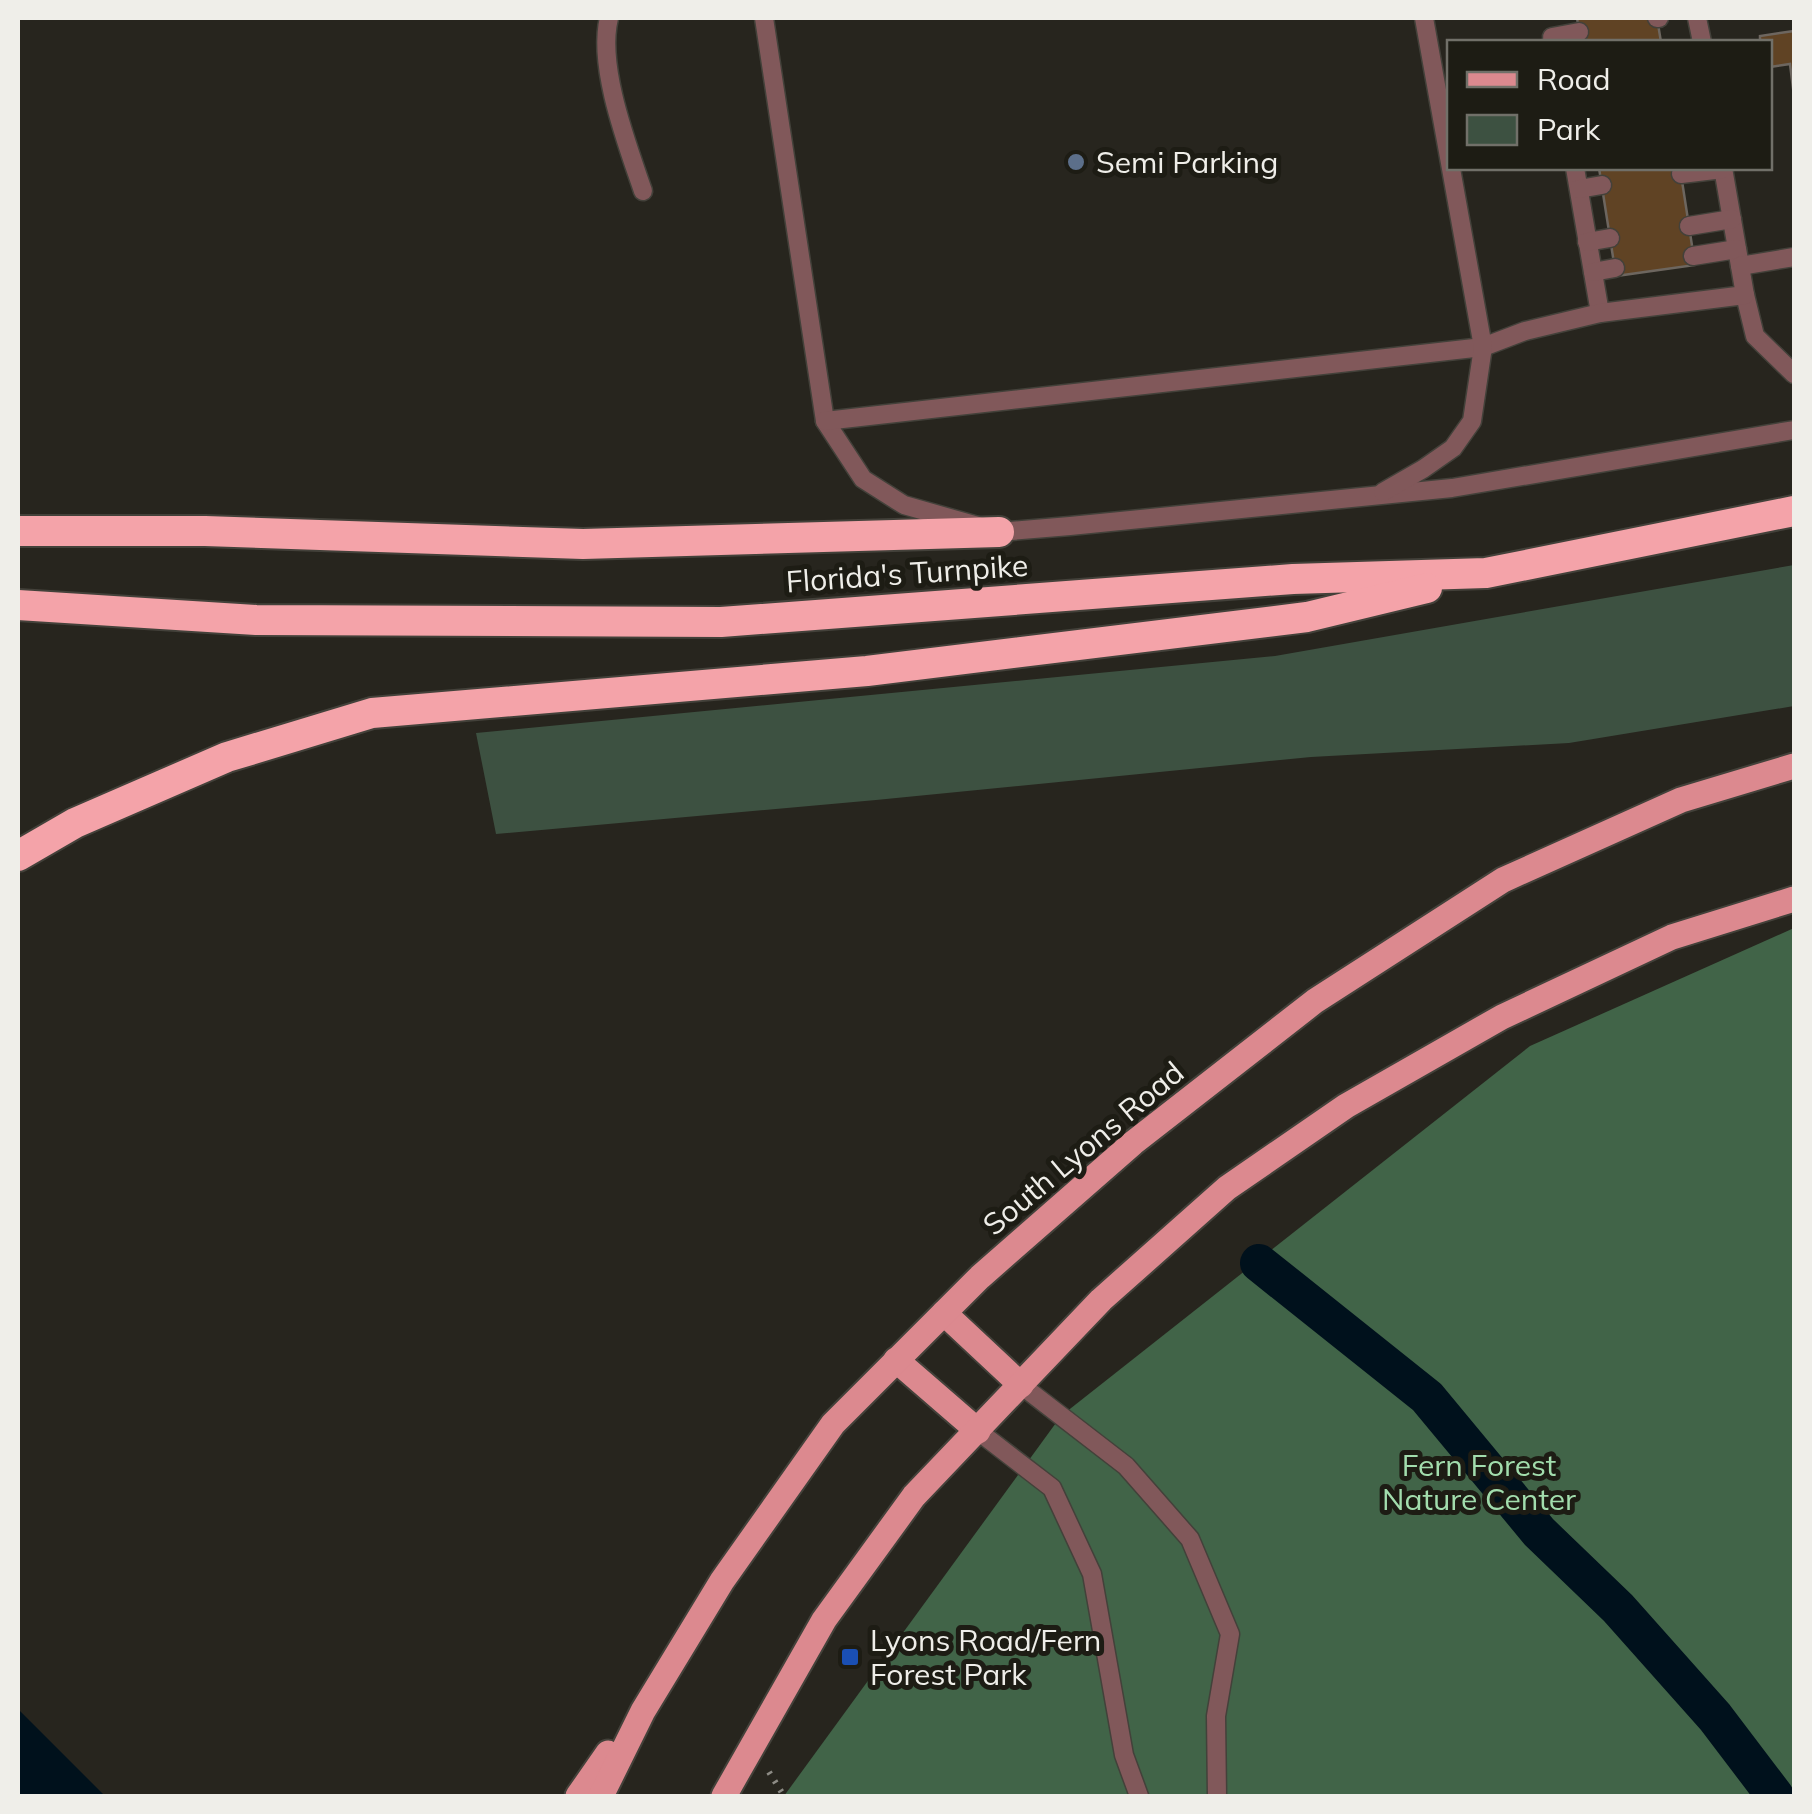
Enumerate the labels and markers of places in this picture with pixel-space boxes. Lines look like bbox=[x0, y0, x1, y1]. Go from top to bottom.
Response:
place label: Semi Parking bbox=[1096, 143, 1278, 181]
marker: Semi Parking bbox=[1065, 151, 1087, 173]
place label: Lyons Road/Fern Forest Park bbox=[870, 1621, 1101, 1693]
marker: Lyons Road/Fern Forest Park bbox=[839, 1646, 861, 1668]

